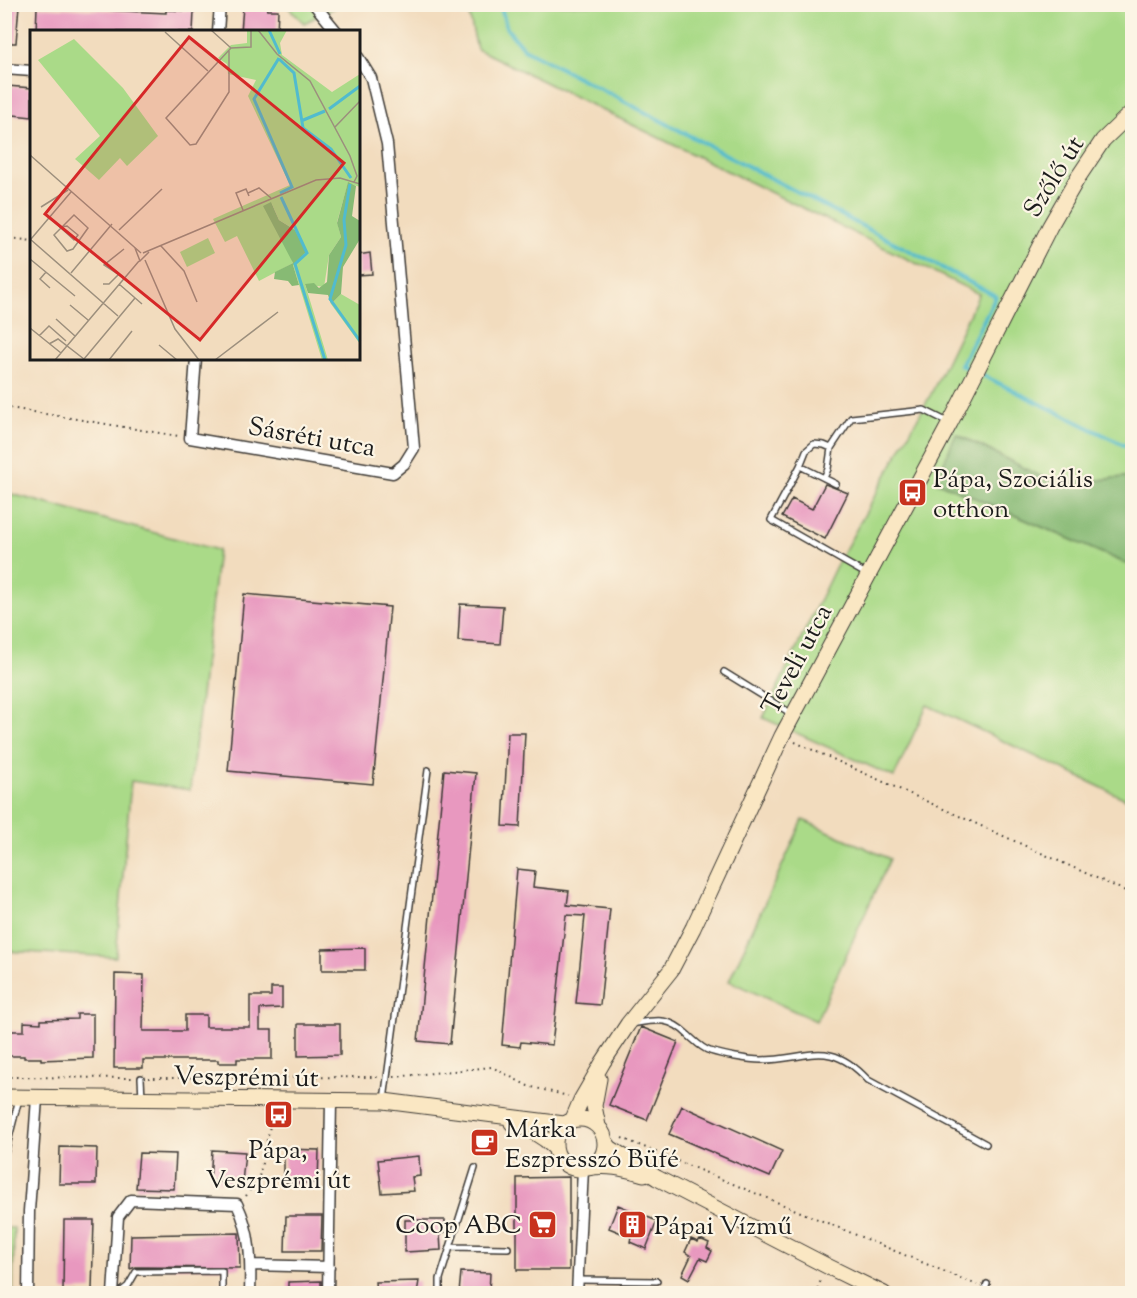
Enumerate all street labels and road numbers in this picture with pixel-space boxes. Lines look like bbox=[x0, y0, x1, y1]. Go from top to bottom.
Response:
street label: Szőlő út bbox=[1016, 129, 1095, 225]
street label: Sásréti utca bbox=[245, 409, 378, 468]
street label: Teveli utca bbox=[754, 598, 843, 722]
street label: Veszprémi út bbox=[173, 1059, 319, 1098]

